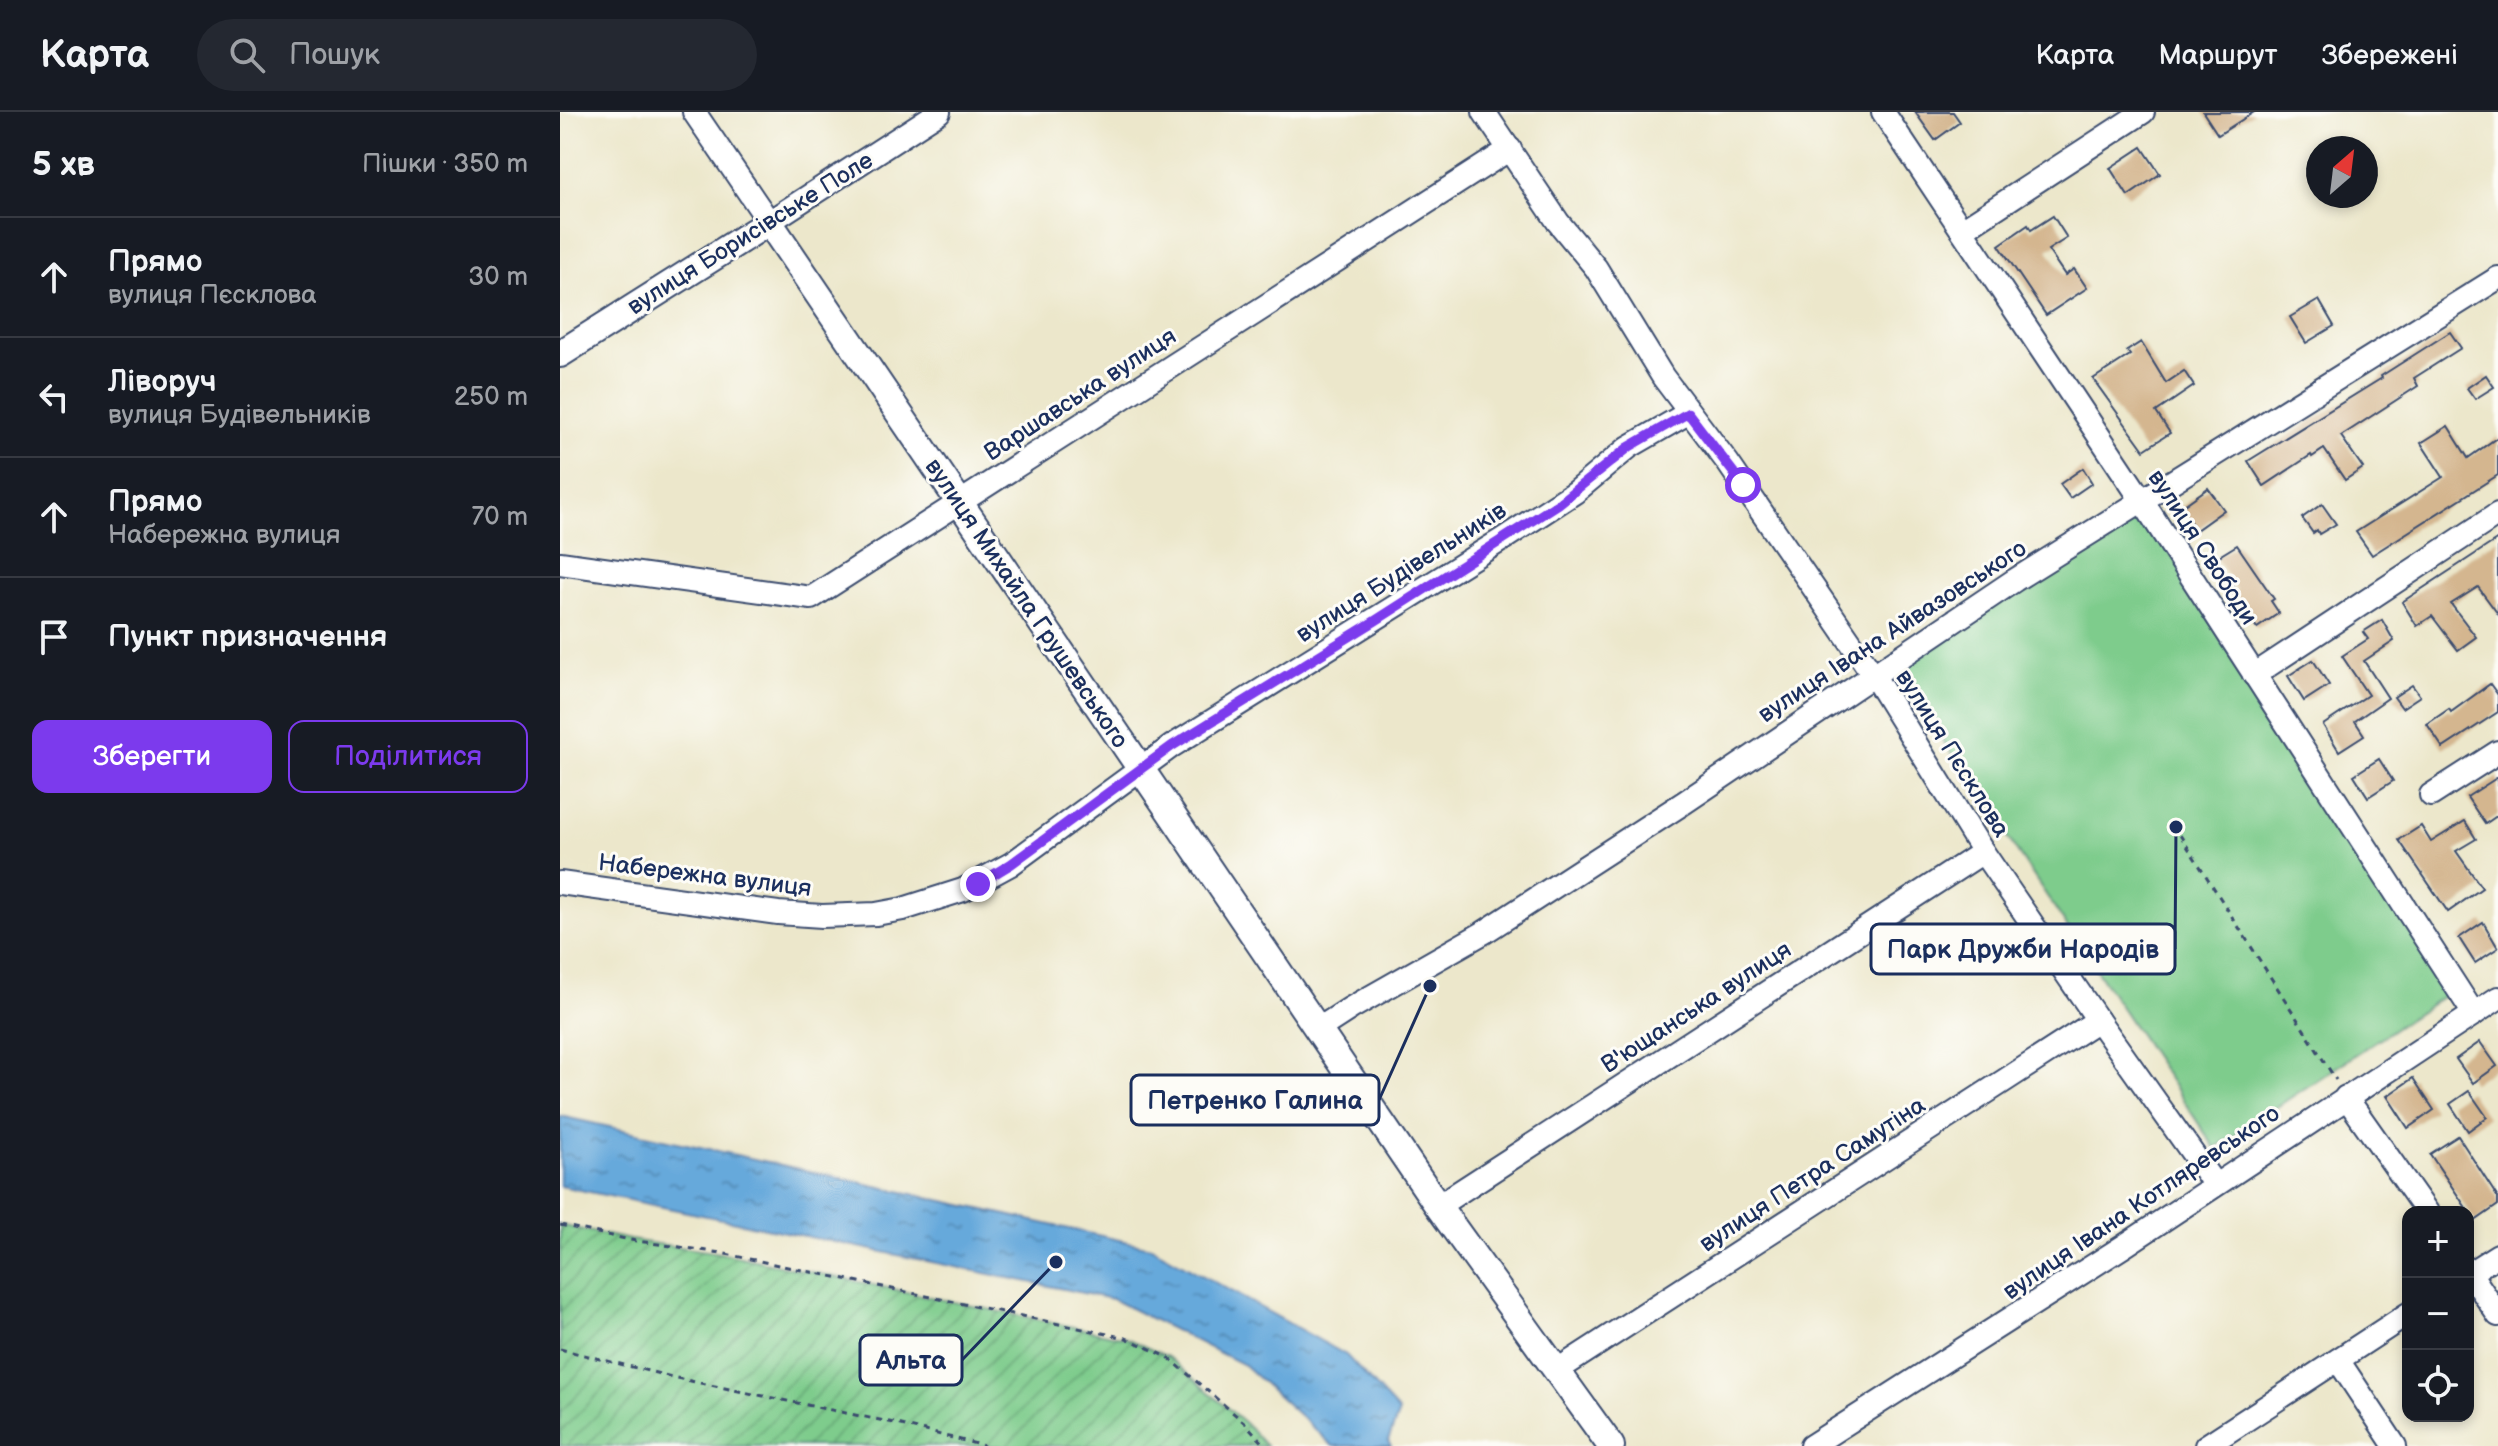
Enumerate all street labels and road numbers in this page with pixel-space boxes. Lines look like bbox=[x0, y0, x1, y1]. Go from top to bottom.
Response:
street label: вулиця Борисівське Поле bbox=[622, 146, 879, 321]
street label: Варшавська вулиця bbox=[979, 322, 1182, 467]
street label: вулиця Михайла Грушевського bbox=[919, 453, 1134, 754]
street label: вулиця Свободи bbox=[2142, 464, 2263, 630]
street label: вулиця Будівельників bbox=[1291, 496, 1512, 649]
street label: вулиця Івана Айвазовського bbox=[1753, 534, 2032, 729]
street label: вулиця Пєсклова bbox=[1889, 664, 2016, 843]
street label: Набережна вулиця bbox=[597, 848, 813, 903]
street label: В'ющанська вулиця bbox=[1596, 935, 1797, 1080]
street label: вулиця Петра Самутіна bbox=[1694, 1091, 1931, 1258]
street label: вулиця Івана Котляревського bbox=[1997, 1099, 2285, 1306]

